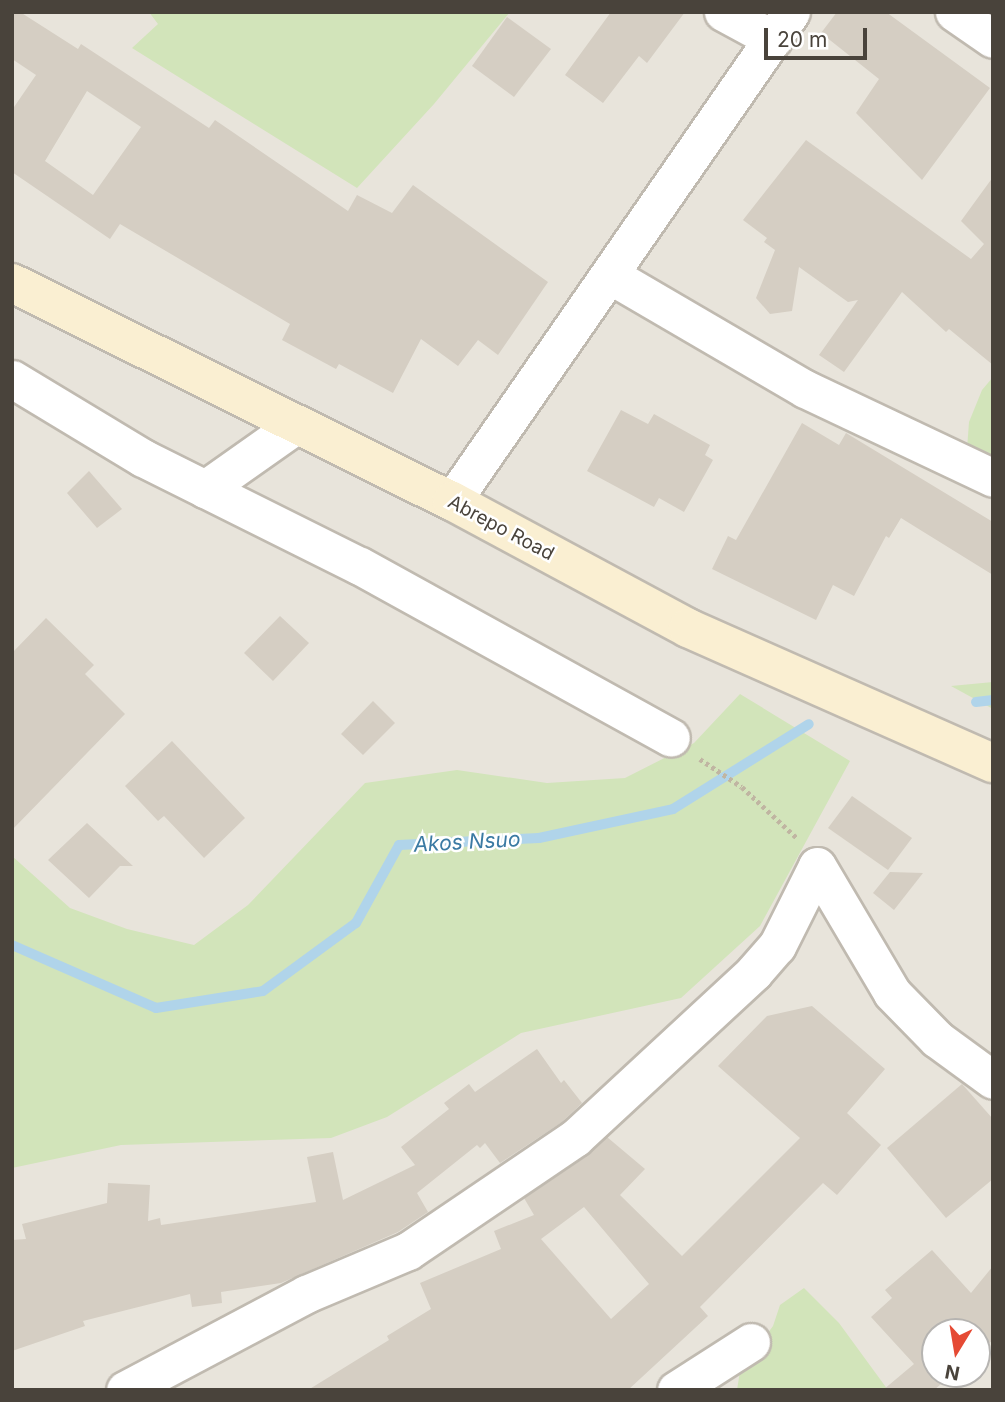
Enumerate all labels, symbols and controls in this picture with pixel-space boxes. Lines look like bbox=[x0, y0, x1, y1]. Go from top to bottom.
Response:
scale bar bbox=[767, 14, 870, 58]
text: 20 m bbox=[777, 27, 827, 52]
street label: Abrepo Road bbox=[444, 491, 558, 565]
water label: Akos Nsuo bbox=[413, 827, 521, 857]
north arrow bbox=[921, 1318, 991, 1388]
text: N bbox=[943, 1359, 962, 1385]

